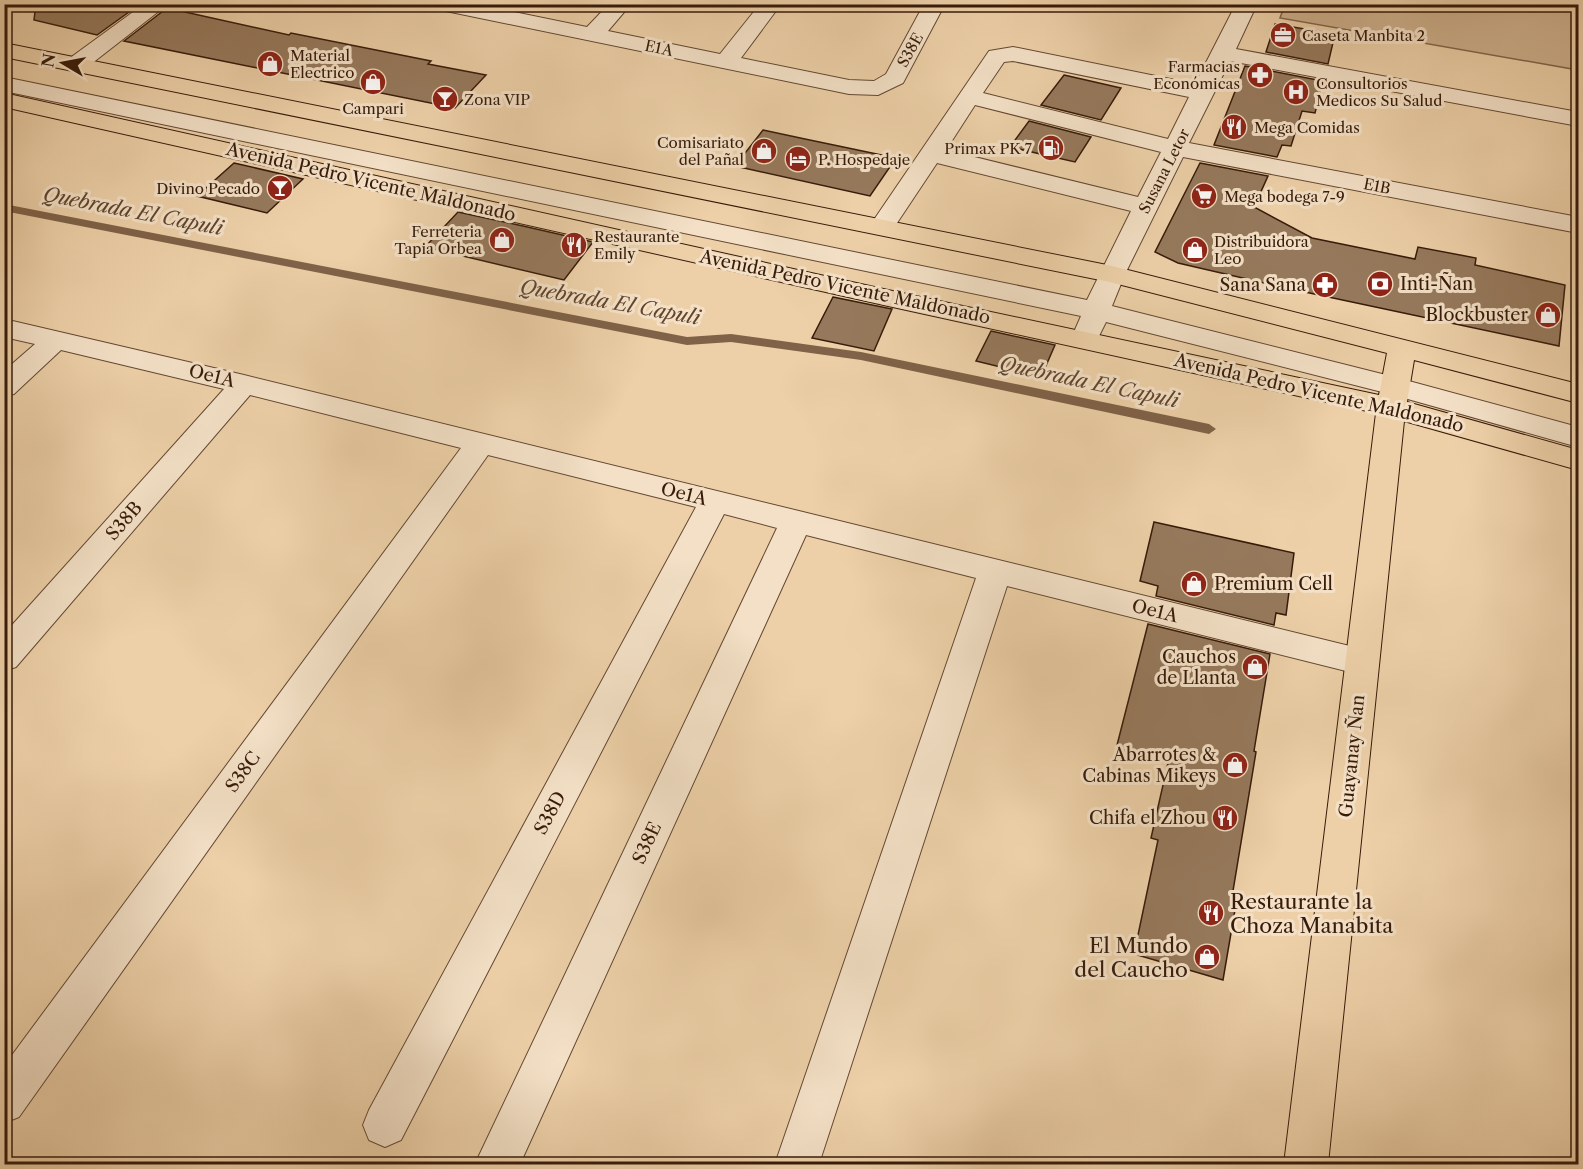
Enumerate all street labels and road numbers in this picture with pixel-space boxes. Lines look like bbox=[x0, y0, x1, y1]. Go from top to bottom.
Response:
street label: S38E bbox=[893, 29, 927, 71]
street label: E1A bbox=[643, 36, 676, 60]
street label: Susana Letor bbox=[1134, 125, 1194, 217]
street label: Avenida Pedro Vicente Maldonado bbox=[223, 138, 518, 226]
street label: E1B bbox=[1362, 174, 1392, 198]
street label: Avenida Pedro Vicente Maldonado bbox=[697, 245, 992, 329]
street label: Avenida Pedro Vicente Maldonado bbox=[1171, 349, 1466, 437]
street label: Oe1A bbox=[187, 360, 238, 392]
street label: Oe1A bbox=[659, 478, 710, 510]
street label: S38B bbox=[101, 497, 147, 545]
street label: Oe1A bbox=[1130, 595, 1181, 627]
street label: Guayanay Ñan bbox=[1333, 693, 1369, 819]
street label: S38C bbox=[221, 747, 265, 797]
street label: S38D bbox=[530, 788, 570, 838]
street label: S38E bbox=[628, 819, 666, 867]

